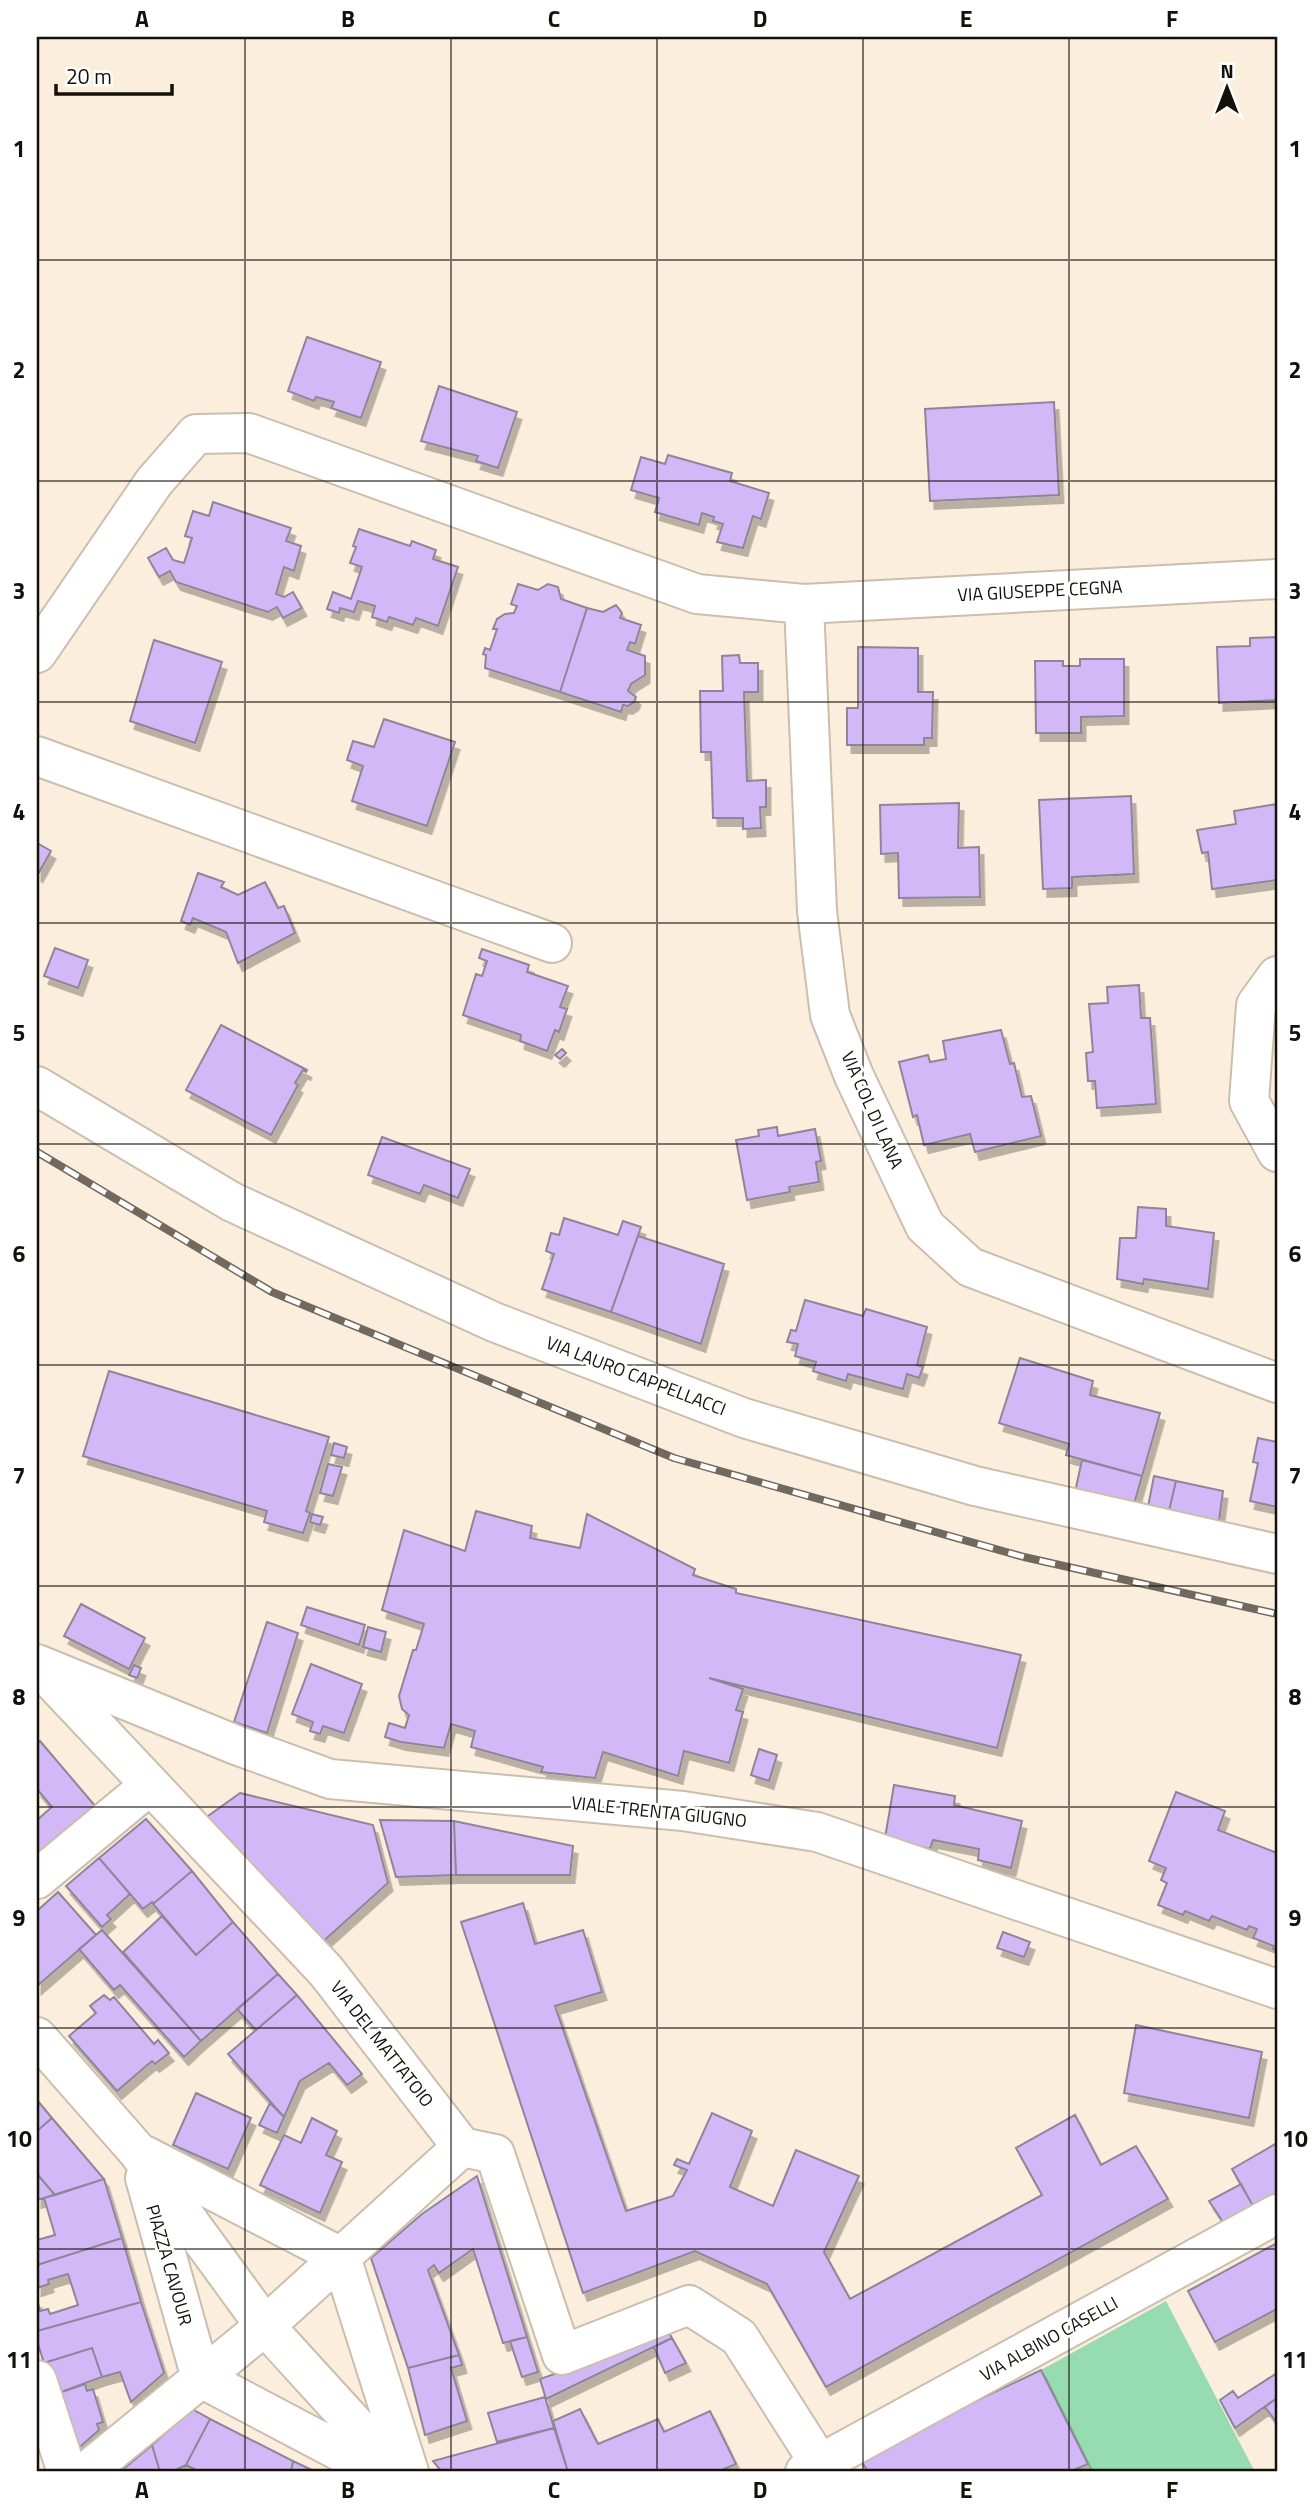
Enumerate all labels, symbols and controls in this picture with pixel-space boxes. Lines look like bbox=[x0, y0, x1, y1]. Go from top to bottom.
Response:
text: A bbox=[135, 1, 149, 36]
text: B bbox=[341, 1, 355, 36]
text: C bbox=[548, 1, 560, 36]
text: D bbox=[753, 1, 767, 36]
text: E bbox=[960, 1, 972, 36]
text: F bbox=[1166, 1, 1178, 36]
scale bar bbox=[56, 52, 172, 96]
north arrow bbox=[1192, 52, 1262, 122]
text: N bbox=[1220, 56, 1234, 85]
text: 20 m bbox=[66, 60, 112, 92]
text: 1 bbox=[13, 131, 25, 166]
text: 1 bbox=[1289, 131, 1301, 166]
text: 2 bbox=[13, 352, 25, 387]
text: 2 bbox=[1289, 352, 1301, 387]
text: 3 bbox=[13, 573, 25, 608]
street label: VIA GIUSEPPE CEGNA bbox=[957, 573, 1123, 608]
text: 3 bbox=[1289, 573, 1301, 608]
text: 4 bbox=[13, 794, 25, 829]
text: 4 bbox=[1289, 794, 1301, 829]
text: 5 bbox=[13, 1015, 25, 1050]
text: 5 bbox=[1289, 1015, 1301, 1050]
street label: VIA COL DI LANA bbox=[835, 1047, 910, 1173]
text: 6 bbox=[13, 1236, 26, 1271]
text: 6 bbox=[1289, 1236, 1302, 1271]
street label: VIA LAURO CAPPELLACCI bbox=[542, 1329, 730, 1422]
text: 7 bbox=[13, 1458, 25, 1493]
text: 7 bbox=[1289, 1458, 1301, 1493]
text: 8 bbox=[13, 1679, 26, 1714]
text: 8 bbox=[1289, 1679, 1302, 1714]
street label: VIALE TRENTA GIUGNO bbox=[570, 1789, 748, 1834]
text: 9 bbox=[13, 1900, 26, 1935]
text: 9 bbox=[1289, 1900, 1302, 1935]
street label: VIA DEL MATTATOIO bbox=[324, 1975, 440, 2113]
text: 10 bbox=[6, 2121, 32, 2156]
text: 10 bbox=[1282, 2121, 1308, 2156]
street label: PIAZZA CAVOUR bbox=[139, 2201, 200, 2328]
street label: VIA ALBINO CASELLI bbox=[975, 2289, 1123, 2388]
text: 11 bbox=[6, 2342, 32, 2377]
text: 11 bbox=[1282, 2342, 1308, 2377]
text: A bbox=[135, 2472, 149, 2507]
text: B bbox=[341, 2472, 355, 2507]
text: C bbox=[548, 2472, 560, 2507]
text: D bbox=[753, 2472, 767, 2507]
text: E bbox=[960, 2472, 972, 2507]
text: F bbox=[1166, 2472, 1178, 2507]

